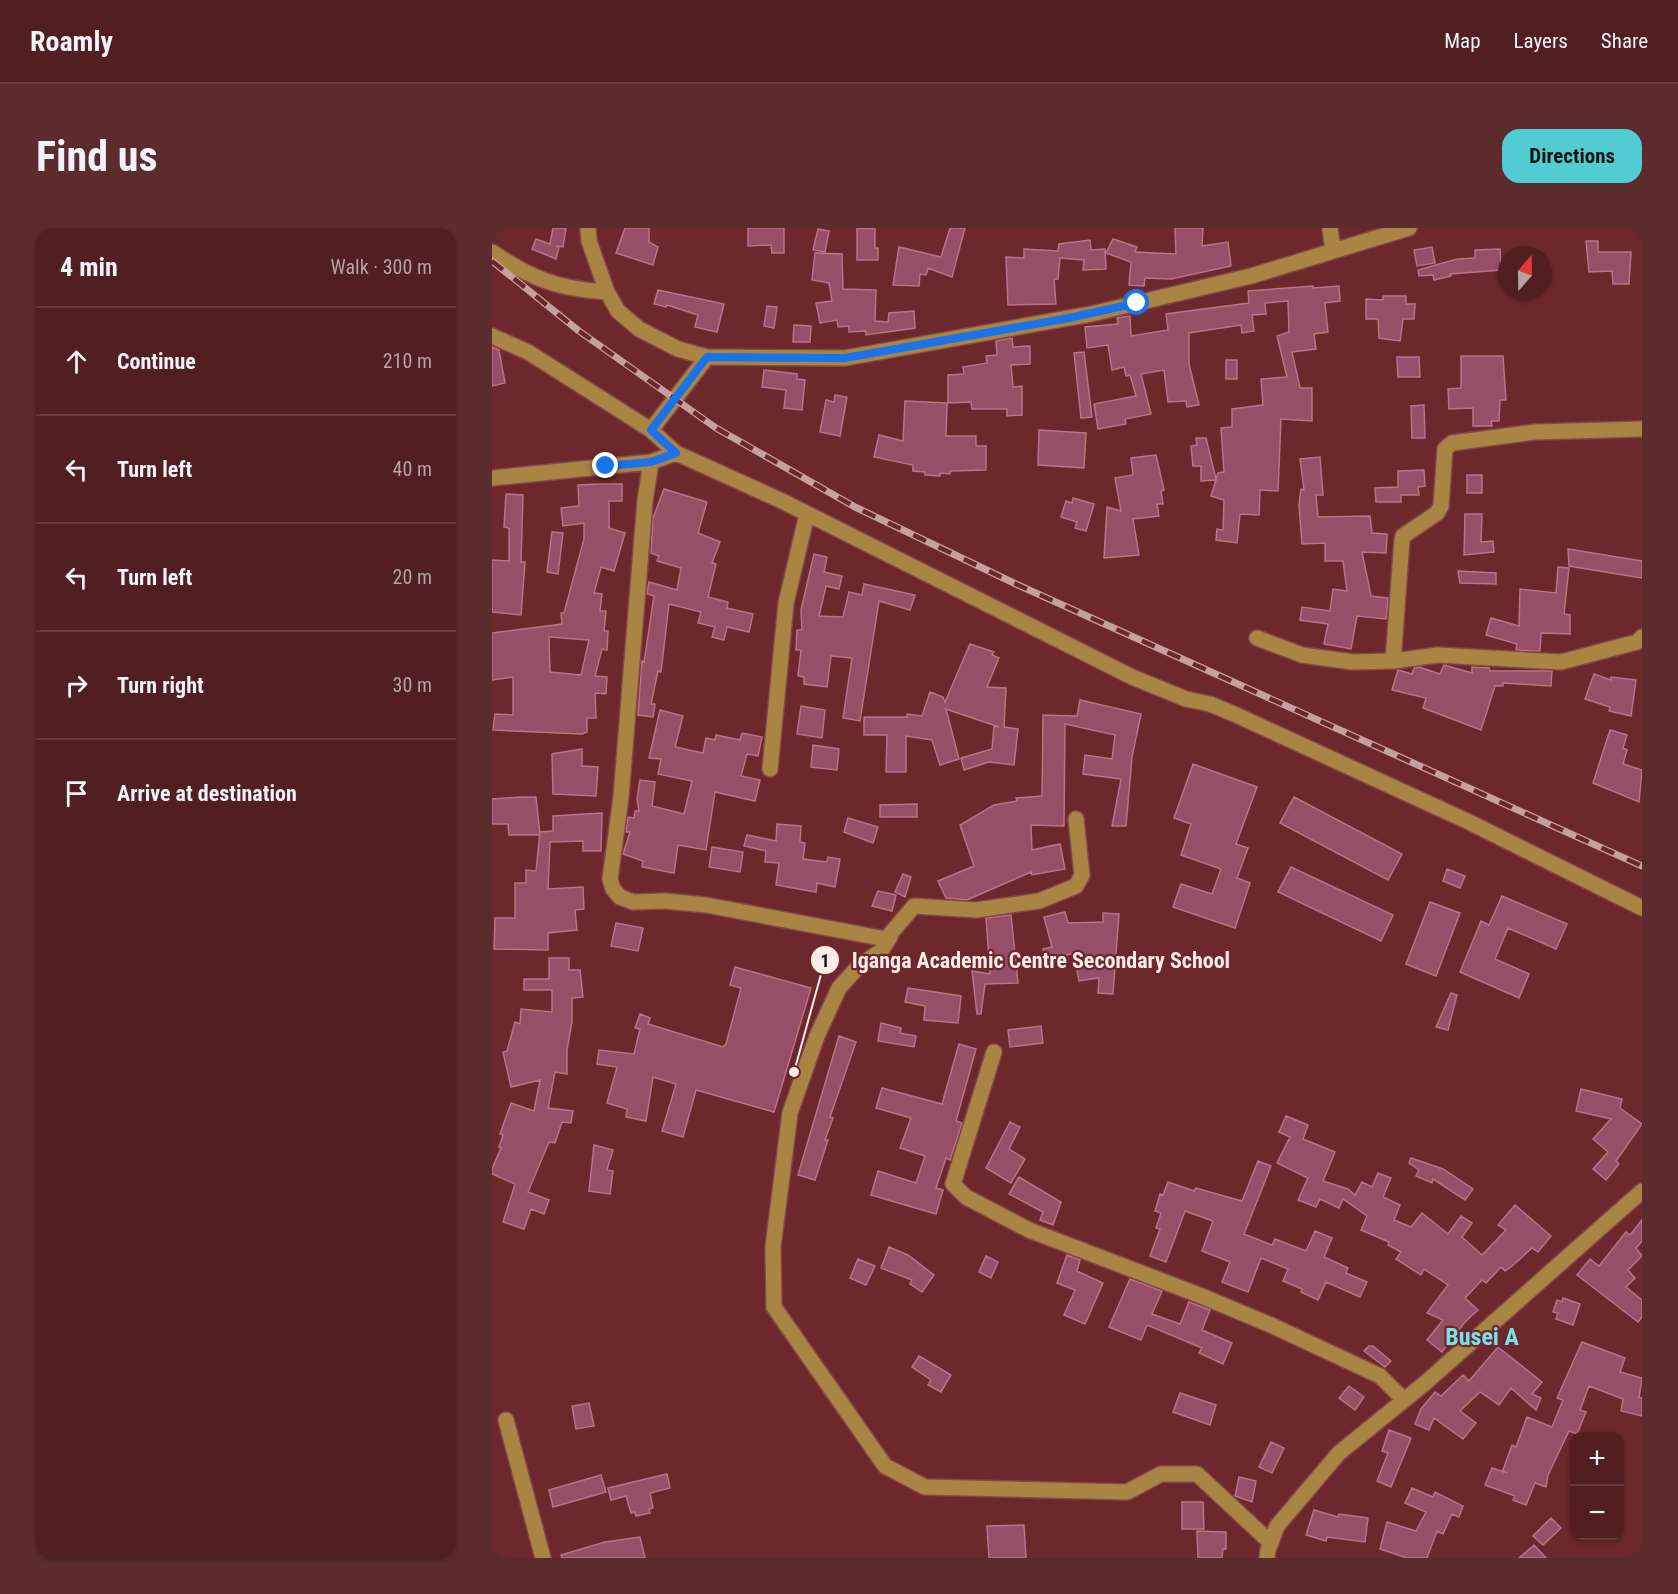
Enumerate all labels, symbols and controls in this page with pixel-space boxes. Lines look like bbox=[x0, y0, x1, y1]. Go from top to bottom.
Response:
text: Roamly bbox=[30, 25, 113, 58]
text: Map bbox=[1444, 29, 1481, 53]
text: Layers bbox=[1514, 29, 1568, 53]
text: Share bbox=[1601, 29, 1648, 53]
button: Directions bbox=[1502, 129, 1642, 183]
text: Find us bbox=[36, 132, 157, 181]
north arrow bbox=[1498, 246, 1552, 300]
text: 4 min bbox=[60, 252, 118, 282]
text: Walk · 300 m bbox=[331, 255, 432, 279]
route start bbox=[1123, 289, 1149, 315]
icon: ahead bbox=[60, 345, 93, 378]
text: Continue bbox=[117, 349, 196, 374]
text: 210 m bbox=[383, 349, 432, 373]
route end bbox=[592, 452, 618, 478]
icon: left bbox=[60, 453, 93, 486]
text: Turn left bbox=[117, 457, 192, 482]
text: 40 m bbox=[393, 457, 432, 481]
icon: left bbox=[60, 561, 93, 594]
text: Turn left bbox=[117, 565, 192, 590]
text: 20 m bbox=[393, 565, 432, 589]
icon: right bbox=[60, 669, 93, 702]
text: Turn right bbox=[117, 673, 204, 698]
text: 30 m bbox=[393, 673, 432, 697]
icon: arrive bbox=[60, 777, 93, 810]
text: Arrive at destination bbox=[117, 781, 297, 806]
callout: Iganga Academic Centre Secondary School bbox=[810, 940, 1242, 980]
text: Iganga Academic Centre Secondary School bbox=[852, 948, 1230, 973]
text: 1 bbox=[820, 950, 830, 971]
district label: Busei A bbox=[1445, 1323, 1519, 1351]
map controls bbox=[1570, 1432, 1624, 1540]
button: + bbox=[1570, 1432, 1624, 1486]
button: − bbox=[1570, 1486, 1624, 1540]

